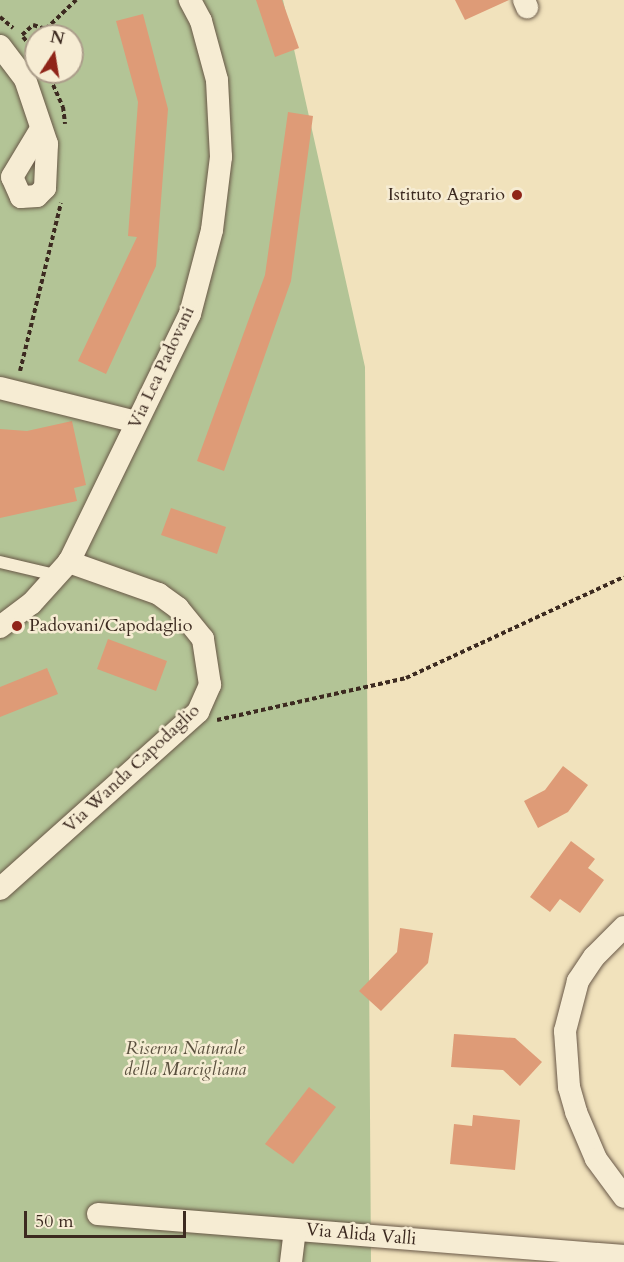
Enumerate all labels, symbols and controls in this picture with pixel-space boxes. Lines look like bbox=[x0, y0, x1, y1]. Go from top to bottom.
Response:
north arrow bbox=[24, 24, 84, 84]
text: N bbox=[48, 26, 66, 51]
place label: Istituto Agrario bbox=[388, 184, 505, 206]
marker: Istituto Agrario bbox=[510, 188, 524, 202]
street label: Via Lea Padovani bbox=[124, 303, 200, 433]
place label: Padovani/Capodaglio bbox=[29, 615, 192, 637]
marker: Padovani/Capodaglio bbox=[10, 619, 24, 633]
street label: Via Wanda Capodaglio bbox=[59, 700, 205, 838]
park label: Riserva Naturale della Marcigliana bbox=[124, 1039, 246, 1082]
scale bar bbox=[27, 1199, 189, 1237]
text: 50 m bbox=[35, 1209, 74, 1234]
street label: Via Alida Valli bbox=[305, 1219, 417, 1251]

